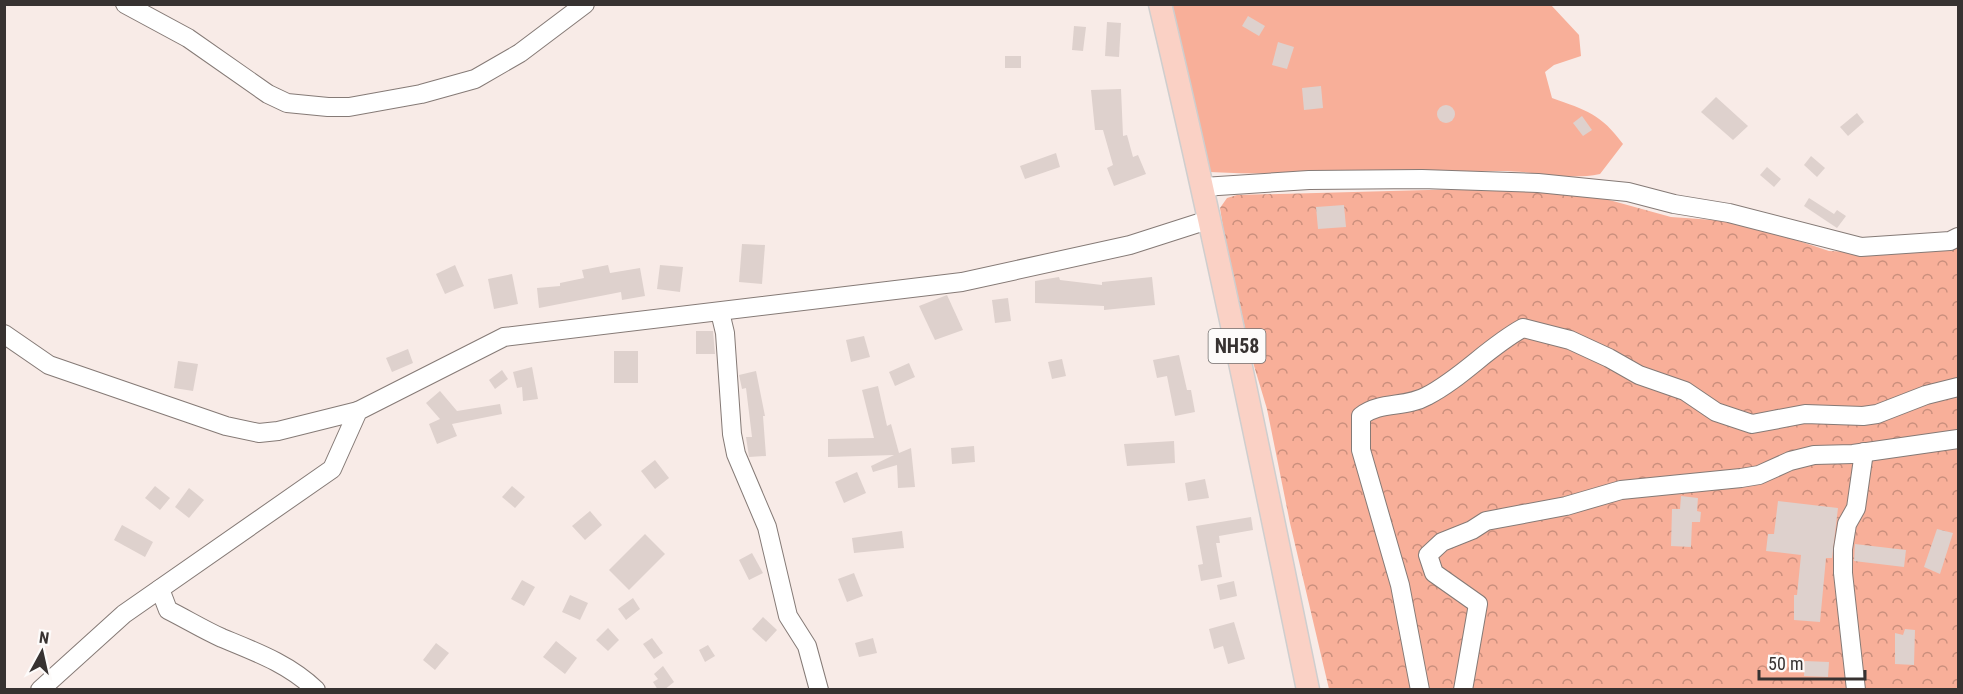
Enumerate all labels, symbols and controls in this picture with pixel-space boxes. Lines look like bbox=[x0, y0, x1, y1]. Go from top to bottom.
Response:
road number: NH58 bbox=[1208, 329, 1266, 363]
north arrow bbox=[12, 622, 72, 682]
text: N bbox=[38, 628, 50, 648]
scale bar bbox=[1759, 643, 1866, 681]
text: 50 m bbox=[1768, 653, 1803, 674]

